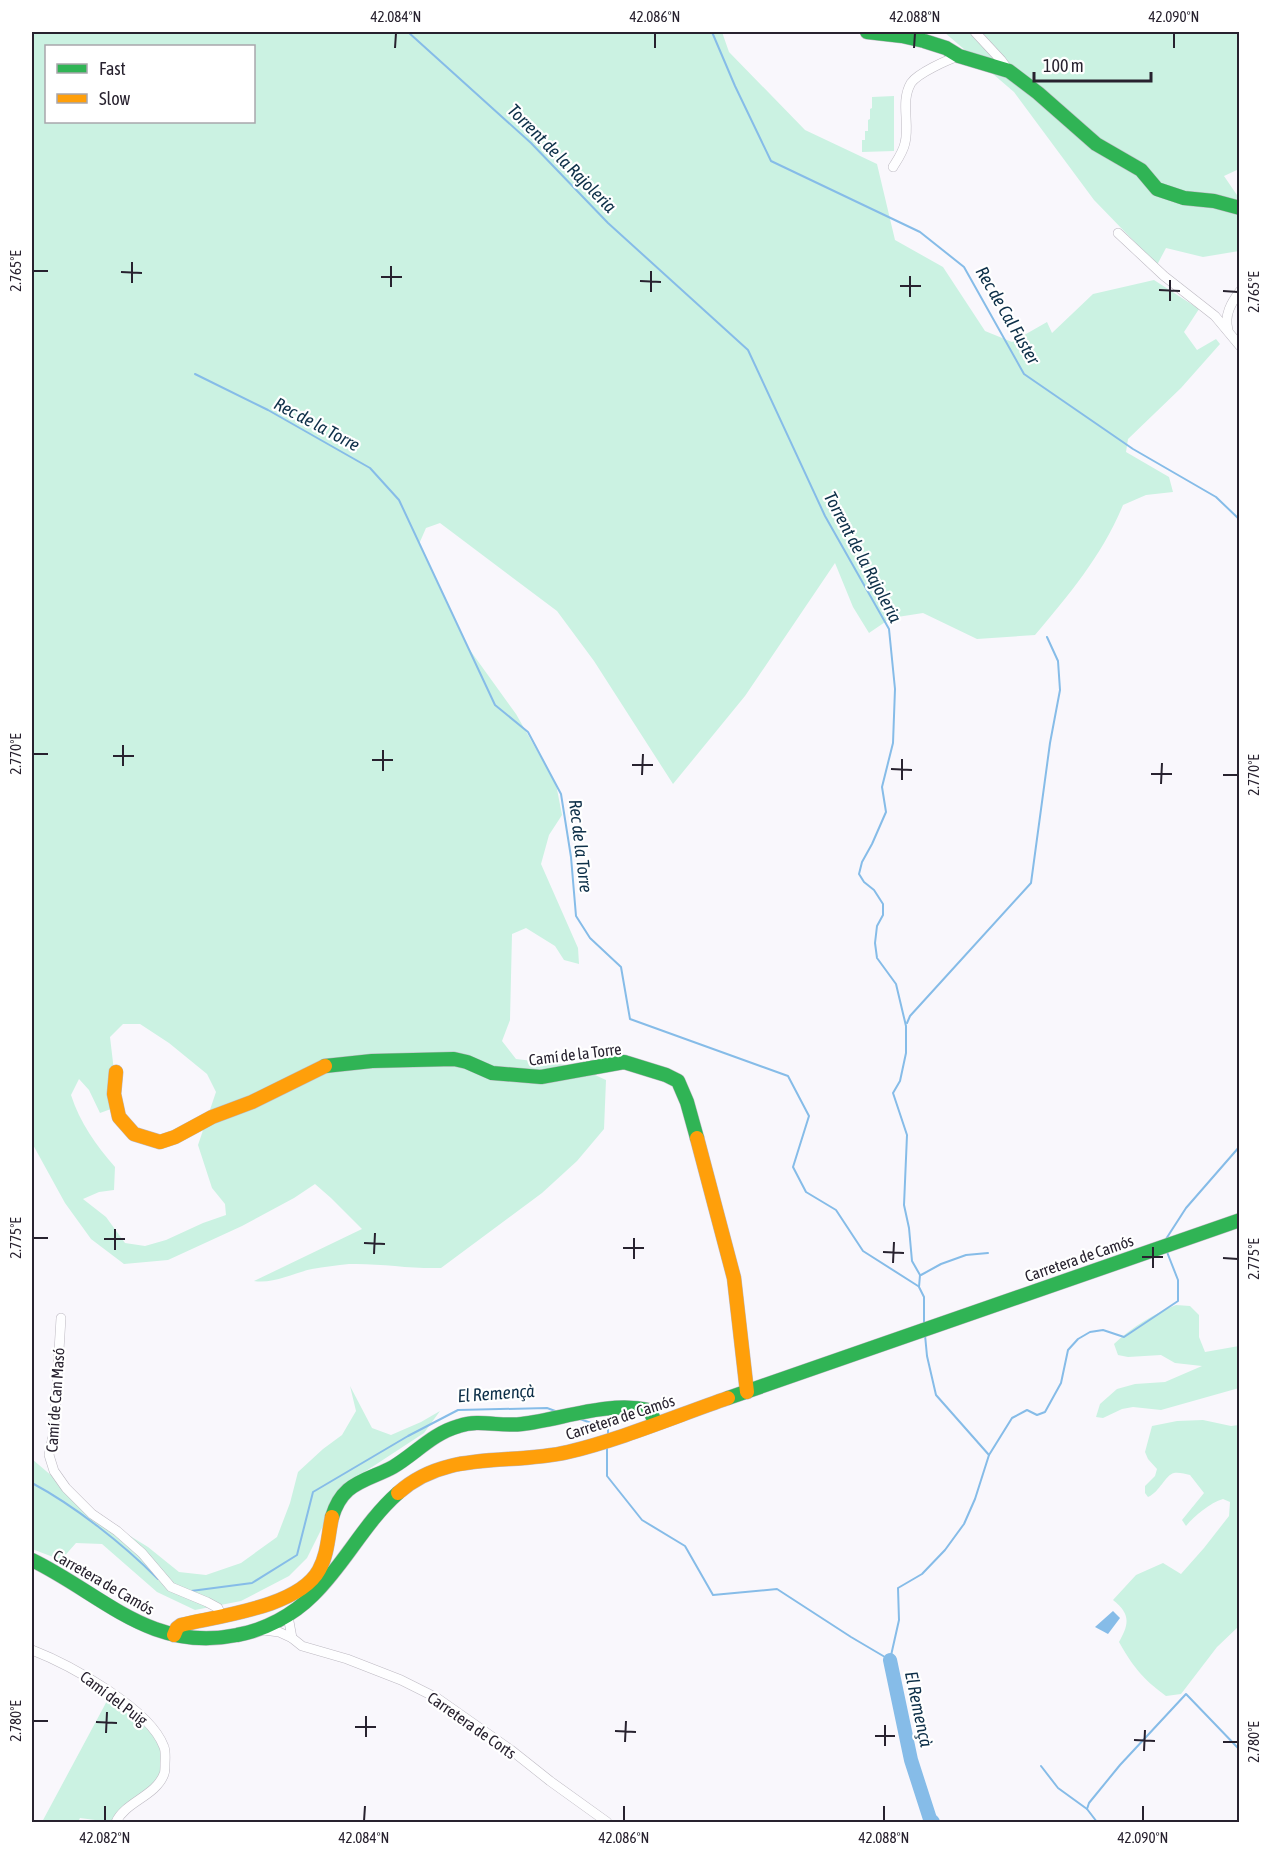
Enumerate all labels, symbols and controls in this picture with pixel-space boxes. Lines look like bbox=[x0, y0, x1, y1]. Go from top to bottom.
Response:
text: 42.084°N bbox=[371, 8, 421, 25]
text: 42.086°N bbox=[630, 8, 680, 25]
text: 42.088°N bbox=[890, 8, 940, 25]
text: 42.090°N bbox=[1149, 8, 1199, 25]
legend bbox=[45, 45, 255, 123]
scale bar bbox=[1034, 45, 1151, 83]
text: 100 m bbox=[1043, 55, 1084, 76]
text: Fast bbox=[99, 58, 126, 79]
text: Slow bbox=[99, 88, 130, 109]
water label: Torrent de la Rajoleria bbox=[503, 99, 621, 217]
text: 2.765°E bbox=[7, 250, 24, 292]
water label: Rec de Cal Fuster bbox=[972, 262, 1045, 368]
text: 2.765°E bbox=[1245, 271, 1262, 313]
water label: Rec de la Torre bbox=[271, 393, 363, 455]
water label: Torrent de la Rajoleria bbox=[820, 488, 907, 626]
text: 2.770°E bbox=[7, 733, 24, 775]
text: 2.770°E bbox=[1245, 754, 1262, 796]
water label: Rec de la Torre bbox=[565, 798, 597, 894]
street label: Camí de la Torre bbox=[528, 1039, 622, 1069]
text: 2.775°E bbox=[7, 1217, 24, 1259]
street label: Carretera de Camós bbox=[1022, 1231, 1136, 1285]
text: 2.775°E bbox=[1245, 1238, 1262, 1280]
street label: Camí de Can Masó bbox=[42, 1347, 68, 1453]
water label: El Remençà bbox=[457, 1380, 536, 1406]
street label: Carretera de Camós bbox=[563, 1391, 677, 1443]
street label: Carretera de Camós bbox=[50, 1546, 158, 1618]
street label: Camí del Puig bbox=[76, 1667, 151, 1730]
water label: El Remençà bbox=[901, 1669, 937, 1749]
street label: Carretera de Corts bbox=[424, 1688, 520, 1762]
text: 2.780°E bbox=[7, 1700, 24, 1742]
text: 2.780°E bbox=[1245, 1721, 1262, 1763]
text: 42.082°N bbox=[80, 1829, 130, 1846]
text: 42.084°N bbox=[339, 1829, 389, 1846]
text: 42.086°N bbox=[599, 1829, 649, 1846]
text: 42.088°N bbox=[859, 1829, 909, 1846]
text: 42.090°N bbox=[1118, 1829, 1168, 1846]

